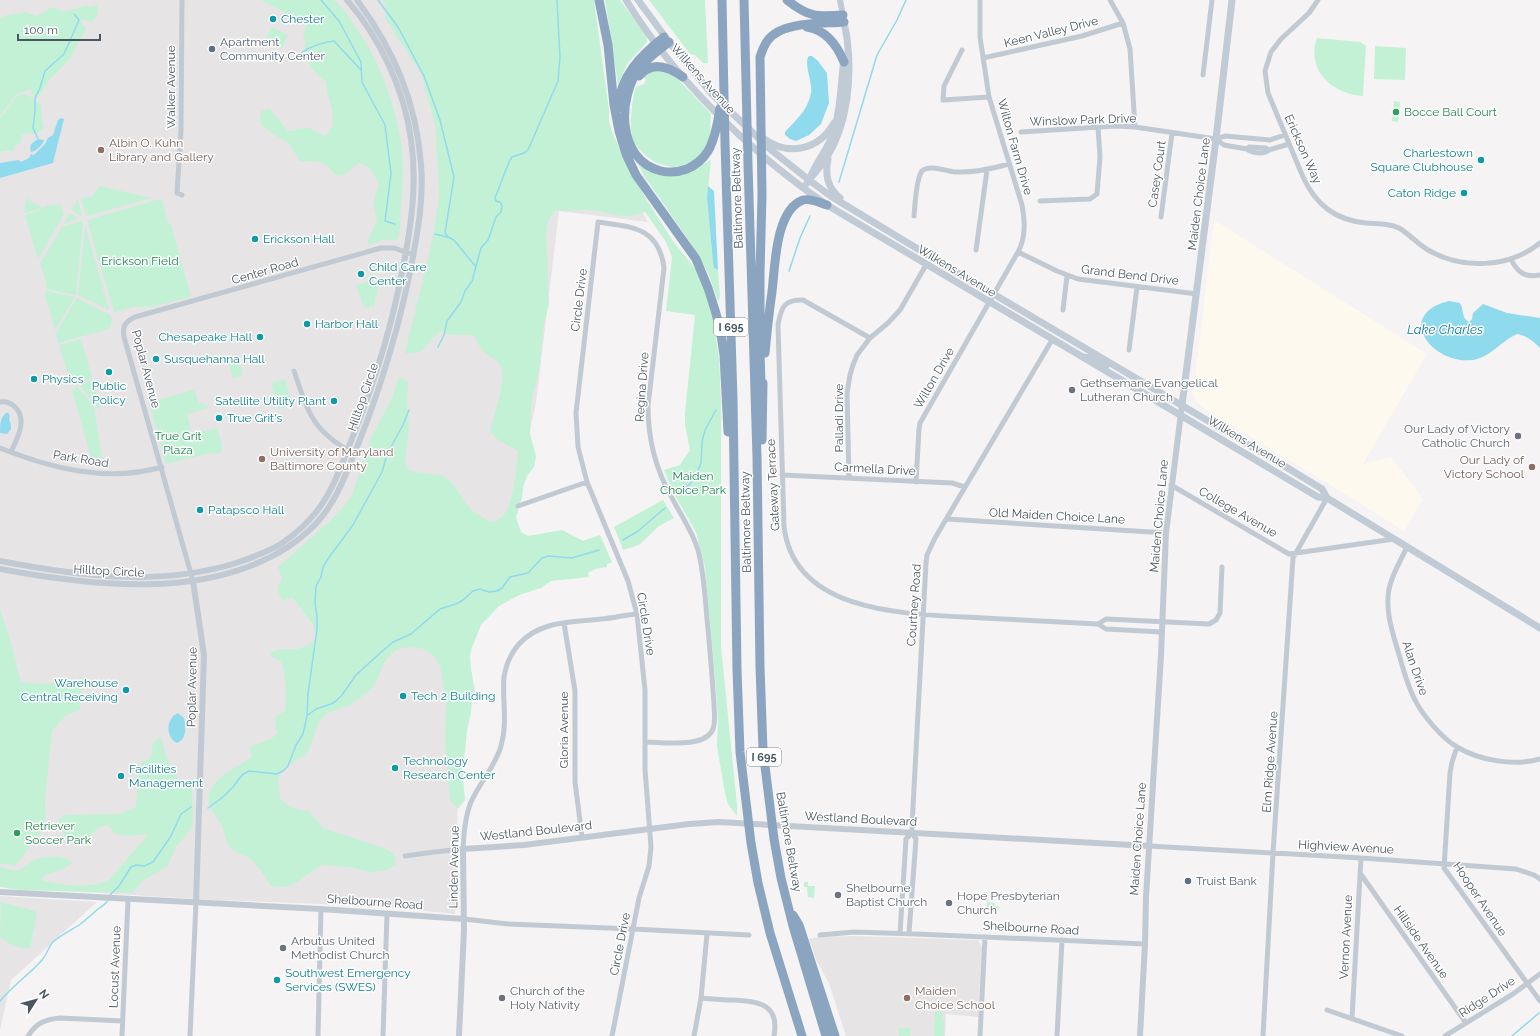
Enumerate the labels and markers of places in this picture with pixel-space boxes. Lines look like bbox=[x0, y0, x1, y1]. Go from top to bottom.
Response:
place label: Chester bbox=[281, 12, 325, 26]
marker: Chester bbox=[268, 14, 278, 24]
place label: Apartment Community Center bbox=[220, 35, 326, 63]
marker: Apartment Community Center bbox=[207, 44, 217, 54]
place label: Bocce Ball Court bbox=[1404, 105, 1497, 119]
marker: Bocce Ball Court bbox=[1391, 107, 1401, 117]
place label: Albin O. Kuhn Library and Gallery bbox=[109, 136, 214, 164]
marker: Albin O. Kuhn Library and Gallery bbox=[96, 145, 106, 155]
place label: Charlestown Square Clubhouse bbox=[1370, 146, 1473, 174]
marker: Charlestown Square Clubhouse bbox=[1476, 155, 1486, 165]
place label: Caton Ridge bbox=[1388, 186, 1456, 200]
marker: Caton Ridge bbox=[1459, 188, 1469, 198]
place label: Erickson Hall bbox=[263, 232, 336, 246]
marker: Erickson Hall bbox=[250, 234, 260, 244]
place label: Child Care Center bbox=[369, 260, 426, 288]
marker: Child Care Center bbox=[356, 269, 366, 279]
place label: Harbor Hall bbox=[315, 317, 379, 331]
marker: Harbor Hall bbox=[302, 319, 312, 329]
place label: Chesapeake Hall bbox=[158, 330, 253, 344]
marker: Chesapeake Hall bbox=[255, 332, 265, 342]
place label: Susquehanna Hall bbox=[164, 352, 266, 366]
marker: Susquehanna Hall bbox=[151, 354, 161, 364]
marker: Public Policy bbox=[104, 367, 114, 377]
place label: Physics bbox=[42, 372, 84, 386]
marker: Physics bbox=[29, 374, 39, 384]
place label: Gethsemane Evangelical Lutheran Church bbox=[1080, 376, 1218, 404]
place label: Public Policy bbox=[92, 379, 127, 407]
marker: Gethsemane Evangelical Lutheran Church bbox=[1067, 385, 1077, 395]
place label: Satellite Utility Plant bbox=[215, 394, 326, 408]
marker: Satellite Utility Plant bbox=[329, 396, 339, 406]
place label: True Grit's bbox=[227, 411, 282, 425]
marker: True Grit's bbox=[214, 413, 224, 423]
place label: Our Lady of Victory Catholic Church bbox=[1404, 422, 1510, 450]
marker: Our Lady of Victory Catholic Church bbox=[1513, 431, 1523, 441]
place label: University of Maryland Baltimore County bbox=[270, 445, 394, 473]
place label: Our Lady of Victory School bbox=[1444, 453, 1525, 481]
marker: University of Maryland Baltimore County bbox=[257, 454, 267, 464]
marker: Our Lady of Victory School bbox=[1527, 462, 1537, 472]
place label: Patapsco Hall bbox=[208, 503, 285, 517]
marker: Patapsco Hall bbox=[195, 505, 205, 515]
place label: Warehouse Central Receiving bbox=[21, 676, 118, 704]
marker: Warehouse Central Receiving bbox=[121, 685, 131, 695]
place label: Tech 2 Building bbox=[411, 689, 495, 703]
marker: Tech 2 Building bbox=[398, 691, 408, 701]
place label: Technology Research Center bbox=[403, 754, 496, 782]
place label: Facilities Management bbox=[129, 762, 203, 790]
marker: Technology Research Center bbox=[390, 763, 400, 773]
marker: Facilities Management bbox=[116, 771, 126, 781]
place label: Retriever Soccer Park bbox=[25, 819, 92, 847]
marker: Retriever Soccer Park bbox=[12, 828, 22, 838]
place label: Truist Bank bbox=[1196, 874, 1258, 888]
marker: Truist Bank bbox=[1183, 876, 1193, 886]
place label: Shelbourne Baptist Church bbox=[846, 881, 927, 909]
place label: Hope Presbyterian Church bbox=[957, 889, 1060, 917]
marker: Shelbourne Baptist Church bbox=[833, 890, 843, 900]
marker: Hope Presbyterian Church bbox=[944, 898, 954, 908]
place label: Arbutus United Methodist Church bbox=[291, 934, 389, 962]
marker: Arbutus United Methodist Church bbox=[278, 943, 288, 953]
place label: Southwest Emergency Services (SWES) bbox=[285, 966, 411, 994]
marker: Southwest Emergency Services (SWES) bbox=[272, 975, 282, 985]
place label: Church of the Holy Nativity bbox=[510, 984, 585, 1012]
place label: Maiden Choice School bbox=[915, 984, 996, 1012]
marker: Church of the Holy Nativity bbox=[497, 993, 507, 1003]
marker: Maiden Choice School bbox=[902, 993, 912, 1003]

